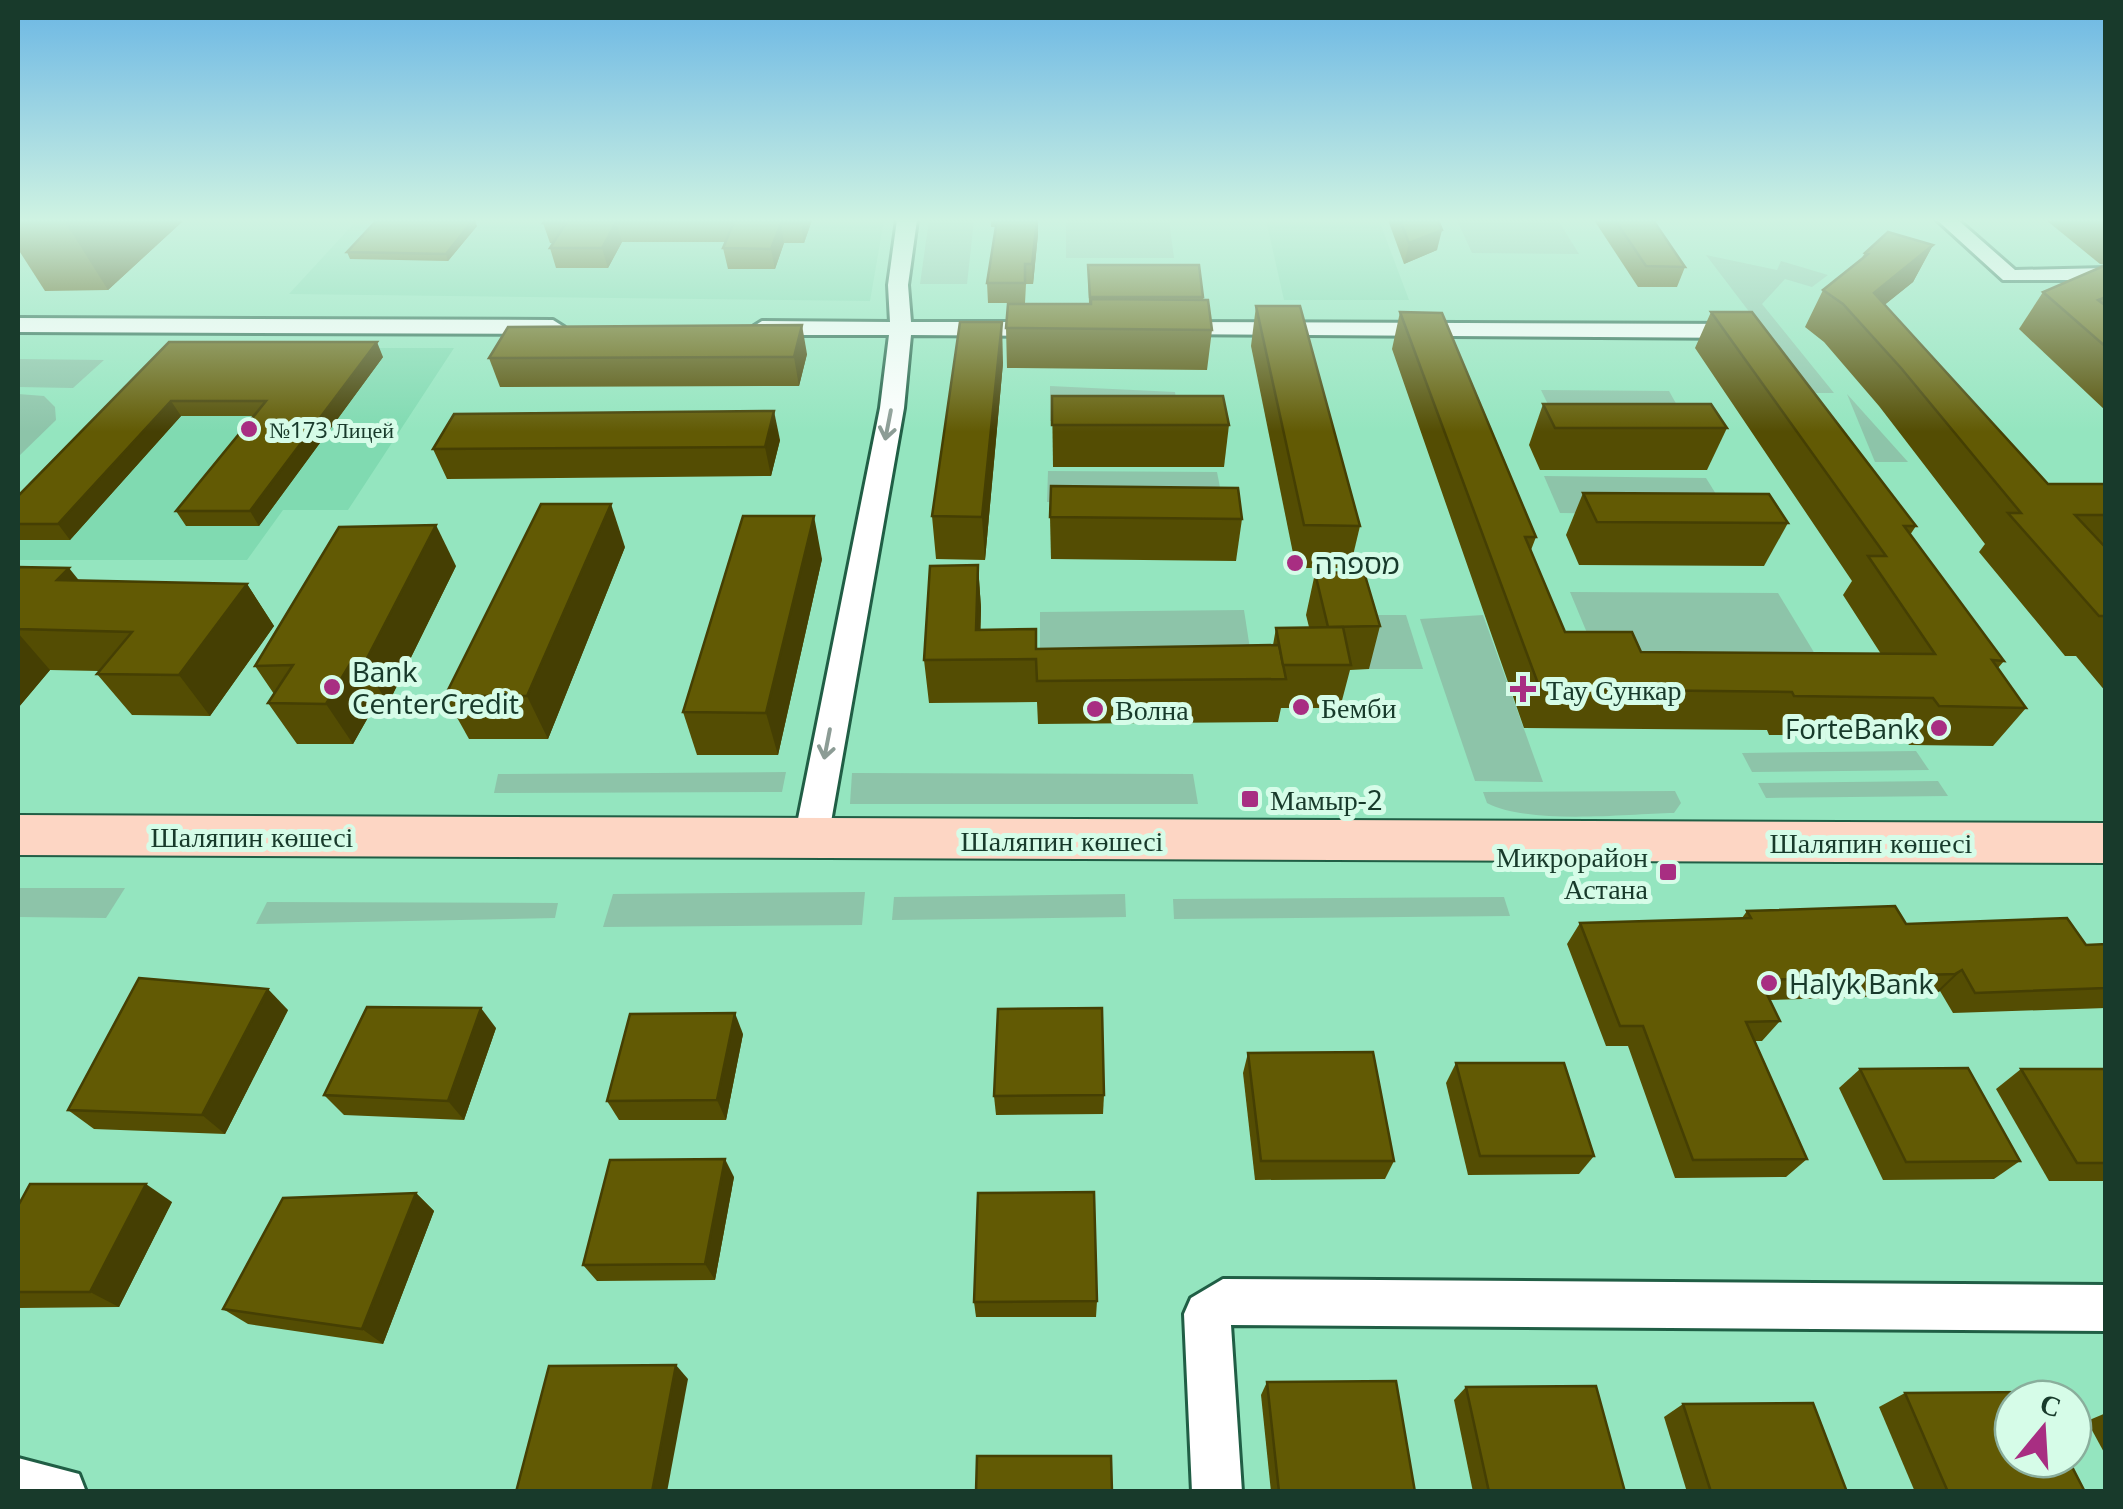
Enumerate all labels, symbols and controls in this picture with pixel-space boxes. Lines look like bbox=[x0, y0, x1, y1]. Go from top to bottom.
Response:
one-way arrow bbox=[878, 408, 897, 440]
place label: №173 Лицей bbox=[269, 415, 394, 444]
marker: №173 Лицей bbox=[238, 418, 260, 440]
place label: מספרה bbox=[1315, 544, 1400, 582]
marker: מספרה bbox=[1284, 552, 1306, 574]
place label: Bank CenterCredit bbox=[352, 652, 519, 722]
place label: Тау Сункар bbox=[1546, 670, 1682, 708]
marker: Bank CenterCredit bbox=[321, 676, 343, 698]
marker: Тау Сункар bbox=[1510, 676, 1536, 702]
place label: Бемби bbox=[1321, 688, 1396, 726]
place label: Волна bbox=[1115, 690, 1189, 728]
marker: Бемби bbox=[1290, 696, 1312, 718]
marker: Волна bbox=[1084, 698, 1106, 720]
place label: ForteBank bbox=[1785, 709, 1919, 747]
marker: ForteBank bbox=[1928, 717, 1950, 739]
one-way arrow bbox=[817, 727, 836, 759]
place label: Мамыр-2 bbox=[1270, 780, 1383, 818]
marker: Мамыр-2 bbox=[1239, 788, 1261, 810]
street label: Шаляпин көшесі bbox=[151, 817, 354, 855]
street label: Шаляпин көшесі bbox=[961, 821, 1164, 859]
street label: Шаляпин көшесі bbox=[1770, 823, 1973, 861]
place label: Микрорайон Астана bbox=[1496, 837, 1649, 907]
marker: Микрорайон Астана bbox=[1657, 861, 1679, 883]
place label: Halyk Bank bbox=[1789, 964, 1934, 1002]
marker: Halyk Bank bbox=[1758, 972, 1780, 994]
north arrow bbox=[1993, 1379, 2093, 1479]
text: С bbox=[2036, 1383, 2067, 1425]

